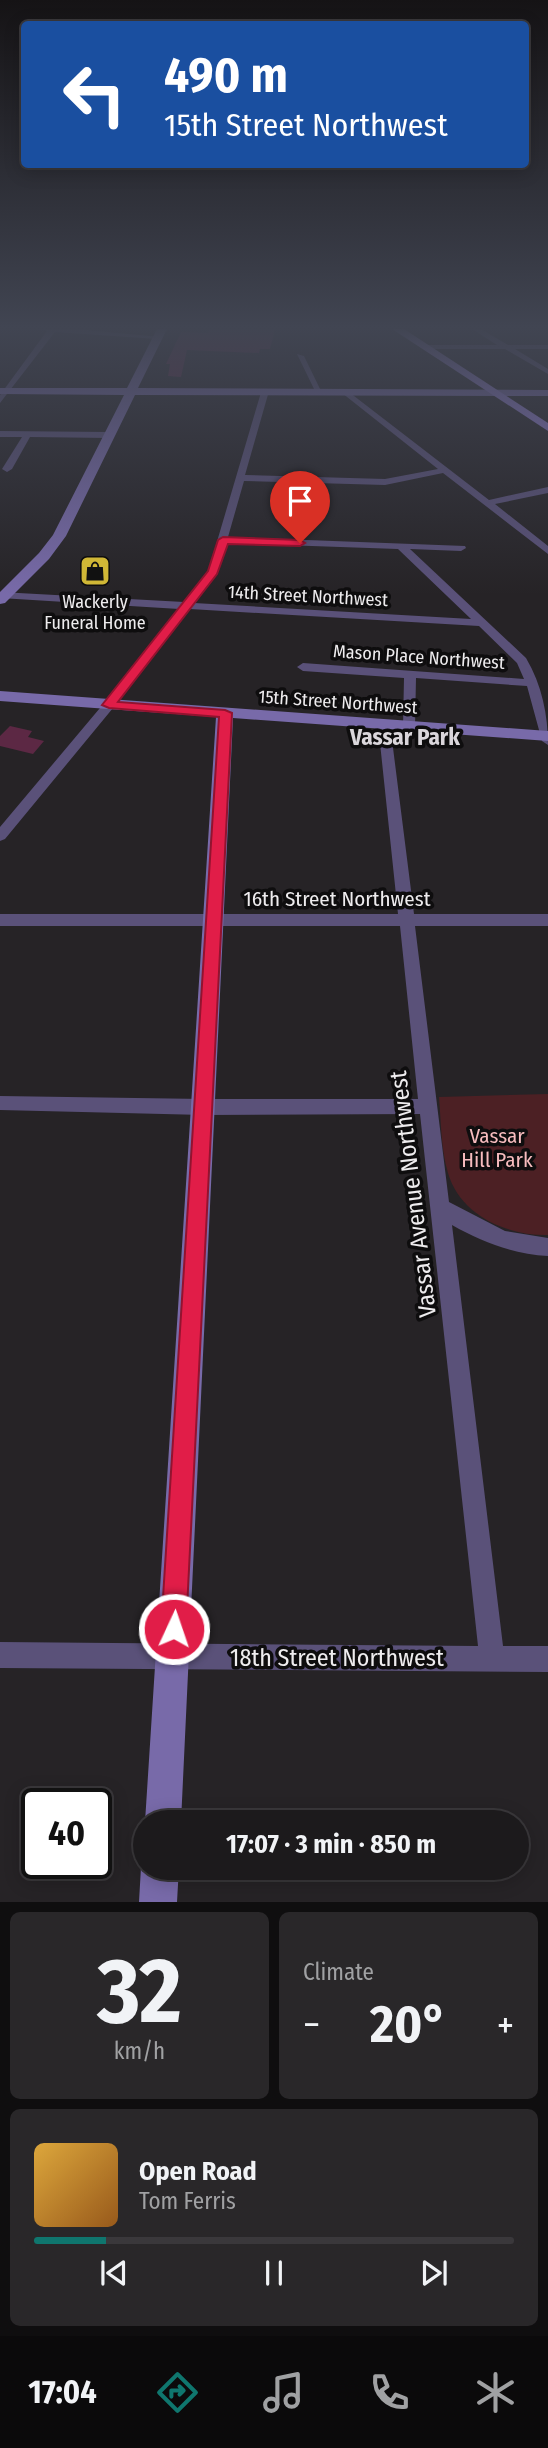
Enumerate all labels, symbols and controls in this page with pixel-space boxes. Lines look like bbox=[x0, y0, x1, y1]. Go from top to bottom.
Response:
text: 490 m bbox=[164, 46, 288, 105]
icon: left bbox=[49, 49, 140, 140]
text: 15th Street Northwest bbox=[164, 106, 448, 144]
pin bbox=[270, 471, 330, 543]
icon: arrive bbox=[281, 482, 319, 520]
shop icon: Wackerly Funeral Home bbox=[78, 554, 112, 588]
street label: 14th Street Northwest bbox=[227, 581, 389, 611]
place label: Wackerly Funeral Home bbox=[44, 591, 146, 634]
street label: Mason Place Northwest bbox=[333, 640, 506, 674]
street label: 15th Street Northwest bbox=[258, 685, 418, 719]
district label: Vassar Park bbox=[349, 723, 460, 751]
street label: 16th Street Northwest bbox=[243, 886, 431, 912]
street label: Vassar Avenue Northwest bbox=[384, 1069, 442, 1319]
park label: Vassar Hill Park bbox=[461, 1123, 533, 1173]
position arrow bbox=[137, 1592, 211, 1666]
street label: 18th Street Northwest bbox=[230, 1644, 444, 1672]
speed limit sign: 40 bbox=[21, 1788, 112, 1879]
text: 17:07 · 3 min · 850 m bbox=[226, 1829, 436, 1860]
text: 32 bbox=[97, 1937, 182, 2046]
text: Climate bbox=[303, 1958, 374, 1986]
text: 20° bbox=[370, 1993, 447, 2056]
text: − bbox=[303, 2002, 320, 2048]
text: + bbox=[497, 2002, 514, 2048]
text: km/h bbox=[114, 2037, 165, 2065]
text: Open Road bbox=[139, 2156, 257, 2187]
text: Tom Ferris bbox=[139, 2187, 236, 2215]
icon: previous bbox=[95, 2254, 133, 2292]
icon: pause bbox=[255, 2254, 293, 2292]
icon: next bbox=[415, 2254, 453, 2292]
icon: directions bbox=[153, 2368, 202, 2417]
icon: music bbox=[259, 2368, 308, 2417]
icon: phone bbox=[365, 2368, 414, 2417]
icon: climate bbox=[471, 2368, 520, 2417]
text: 17:04 bbox=[28, 2373, 97, 2411]

